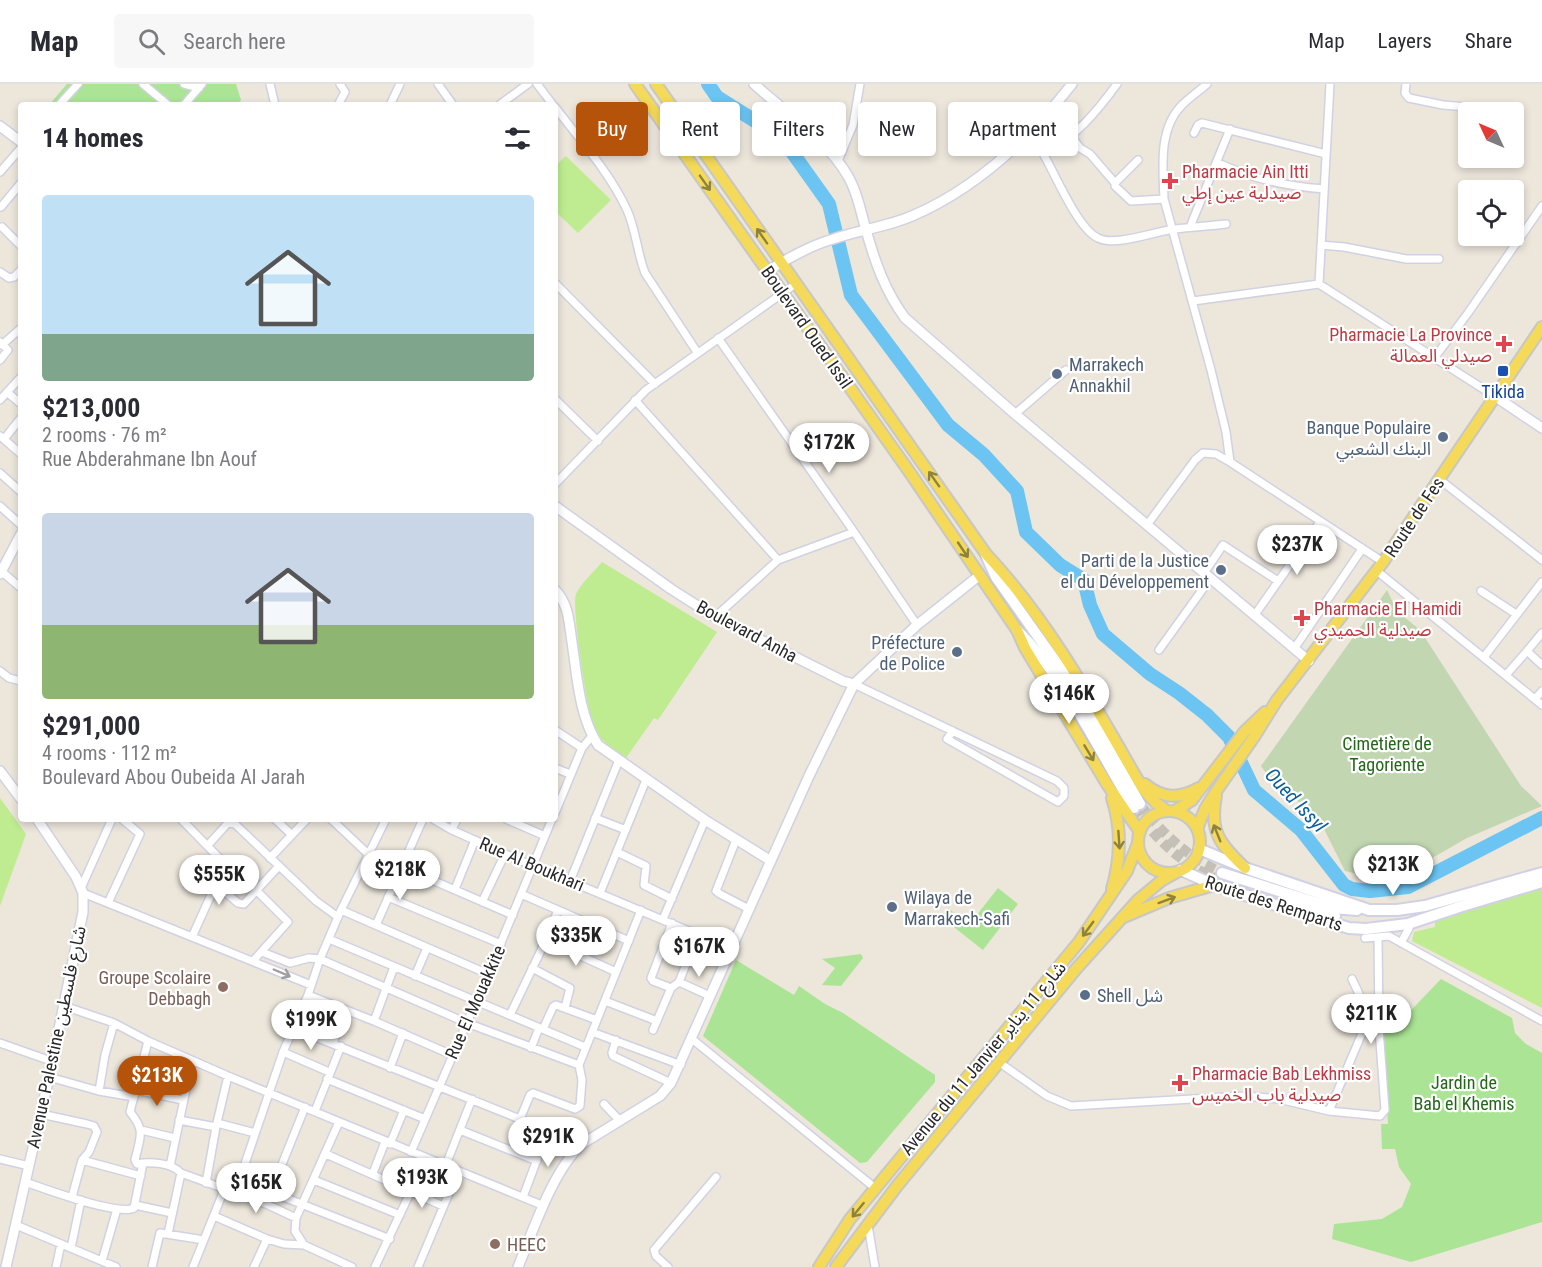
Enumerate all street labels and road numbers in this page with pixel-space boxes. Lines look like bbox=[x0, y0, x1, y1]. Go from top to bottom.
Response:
street label: Boulevard Oued Issil bbox=[757, 262, 857, 392]
street label: Route de Fes bbox=[1380, 473, 1448, 561]
street label: Boulevard Anha bbox=[693, 596, 801, 666]
street label: Rue Al Boukhari bbox=[476, 832, 588, 896]
street label: Route des Remparts bbox=[1203, 871, 1345, 935]
street label: Avenue Palestine شارع فلسطين bbox=[22, 924, 94, 1151]
street label: Rue El Mouakkite bbox=[441, 942, 509, 1062]
street label: Avenue du 11 Janvier شارع 11 يناير bbox=[896, 957, 1073, 1162]

